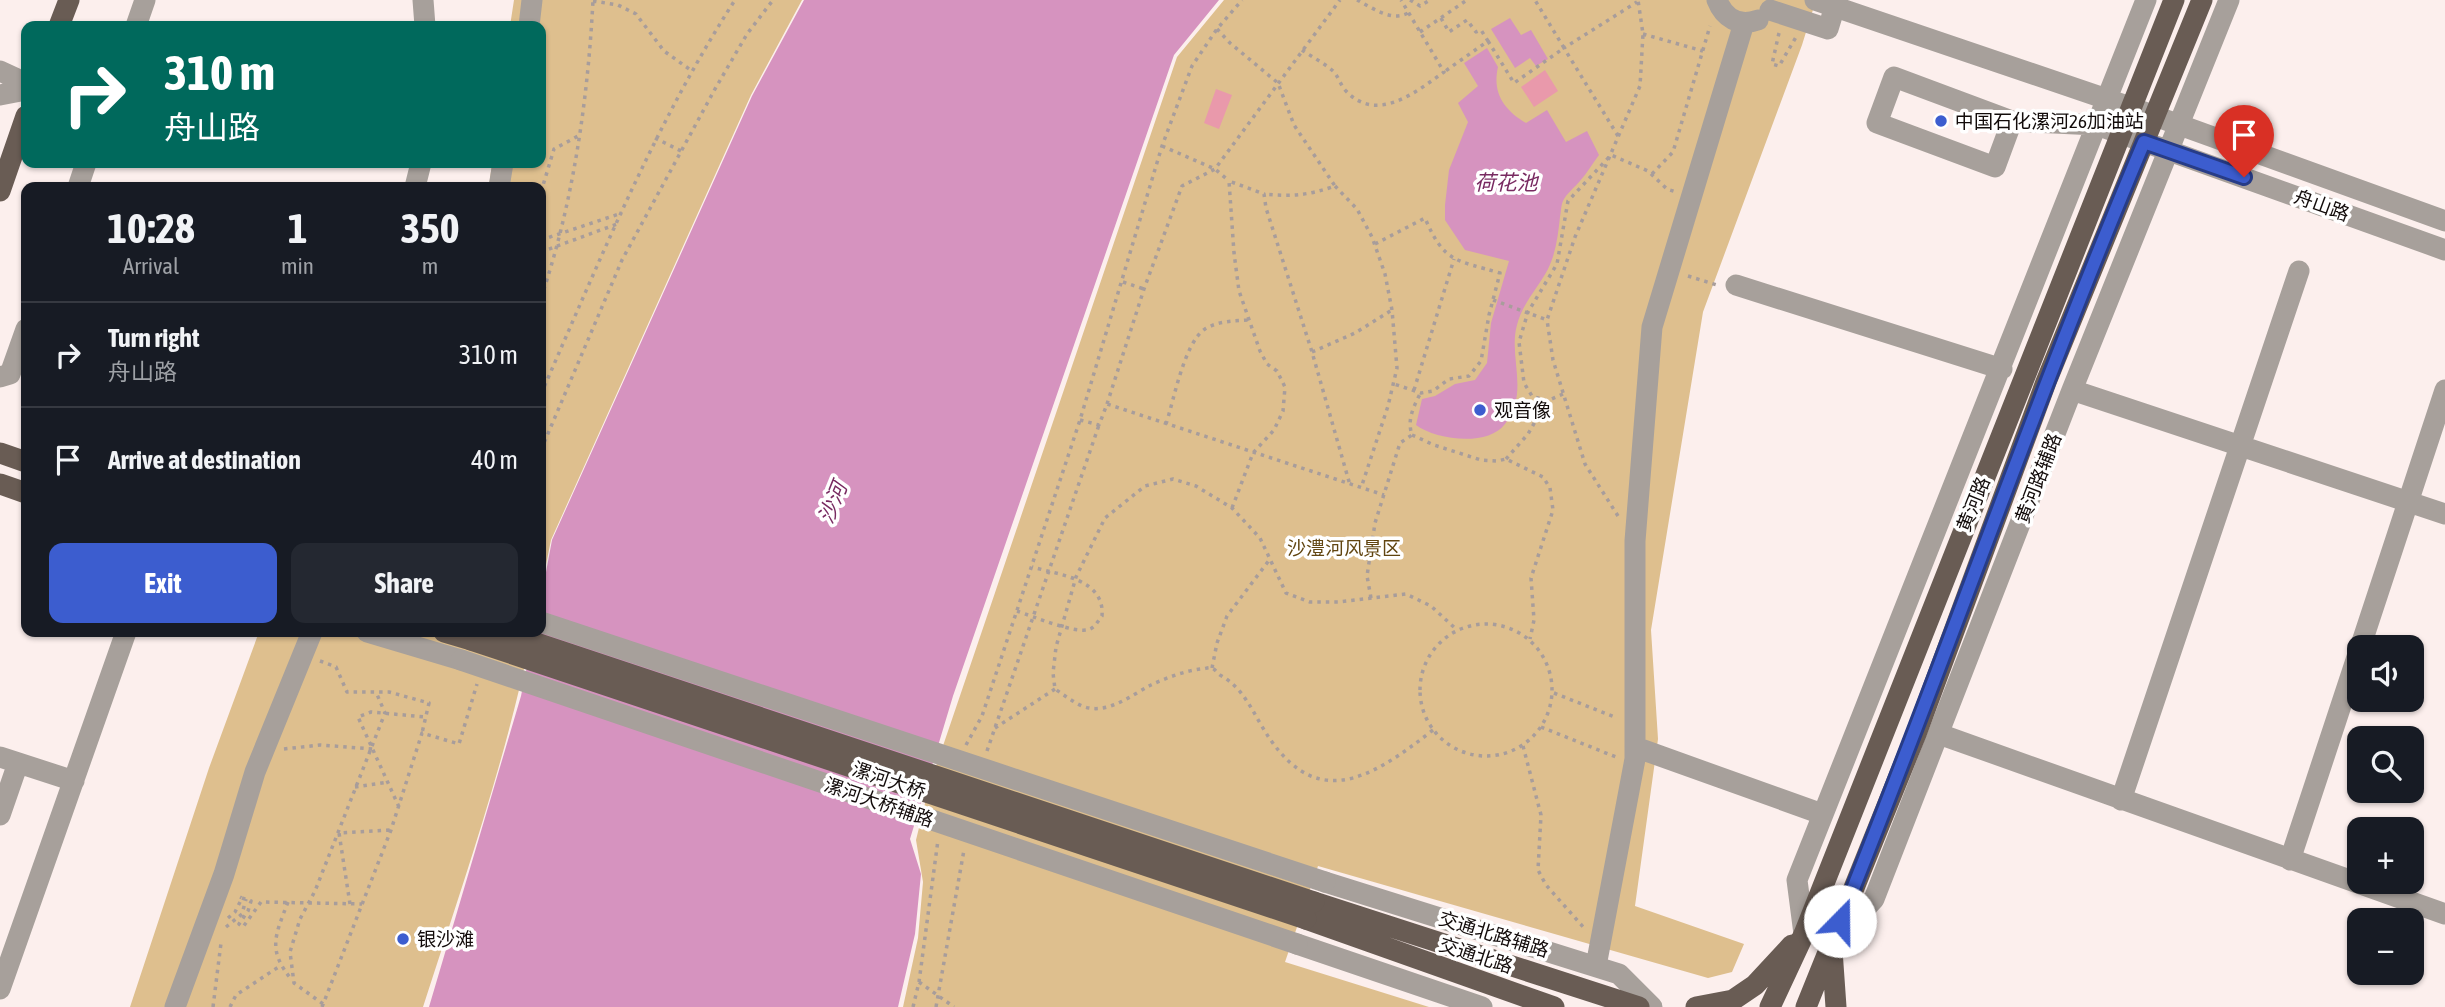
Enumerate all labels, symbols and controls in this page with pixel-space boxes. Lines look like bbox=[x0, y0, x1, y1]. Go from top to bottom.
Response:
text: 310 m bbox=[164, 44, 275, 100]
icon: right bbox=[49, 49, 140, 140]
pin bbox=[2214, 105, 2274, 177]
text: 舟山路 bbox=[164, 109, 260, 146]
place label: 中国石化漯河26加油站 bbox=[1955, 110, 2144, 132]
marker: 中国石化漯河26加油站 bbox=[1933, 113, 1949, 129]
icon: arrive bbox=[2225, 116, 2263, 154]
water label: 荷花池 bbox=[1475, 170, 1539, 194]
street label: 舟山路 bbox=[2291, 185, 2353, 225]
text: 10:28 bbox=[107, 204, 195, 252]
text: 1 bbox=[288, 204, 307, 252]
text: 350 bbox=[400, 204, 460, 252]
text: Arrival bbox=[123, 253, 179, 279]
text: min bbox=[281, 253, 314, 279]
text: m bbox=[422, 253, 438, 279]
text: Turn right bbox=[108, 323, 199, 353]
icon: right bbox=[49, 336, 87, 374]
text: 310 m bbox=[459, 340, 518, 370]
text: 舟山路 bbox=[108, 359, 177, 385]
place label: 观音像 bbox=[1494, 399, 1551, 421]
marker: 观音像 bbox=[1472, 402, 1488, 418]
street label: 黄河路辅路 bbox=[2011, 430, 2065, 526]
icon: arrive bbox=[49, 441, 87, 479]
text: Arrive at destination bbox=[108, 445, 301, 475]
text: 40 m bbox=[471, 445, 518, 475]
street label: 黄河路 bbox=[1952, 473, 1994, 535]
water label: 沙河 bbox=[813, 475, 853, 527]
park label: 沙澧河风景区 bbox=[1287, 537, 1401, 559]
button: Exit bbox=[49, 543, 277, 623]
button: Share bbox=[291, 543, 518, 623]
map controls bbox=[2347, 635, 2424, 985]
button: sound bbox=[2347, 635, 2424, 712]
button: search bbox=[2347, 726, 2424, 803]
street label: 漯河大桥 bbox=[849, 757, 929, 803]
street label: 漯河大桥辅路 bbox=[822, 773, 936, 831]
button: + bbox=[2347, 817, 2424, 894]
position arrow bbox=[1803, 884, 1877, 958]
street label: 交通北路辅路 bbox=[1436, 906, 1552, 962]
button: − bbox=[2347, 908, 2424, 985]
place label: 银沙滩 bbox=[417, 928, 474, 950]
marker: 银沙滩 bbox=[395, 931, 411, 947]
street label: 交通北路 bbox=[1436, 932, 1516, 978]

